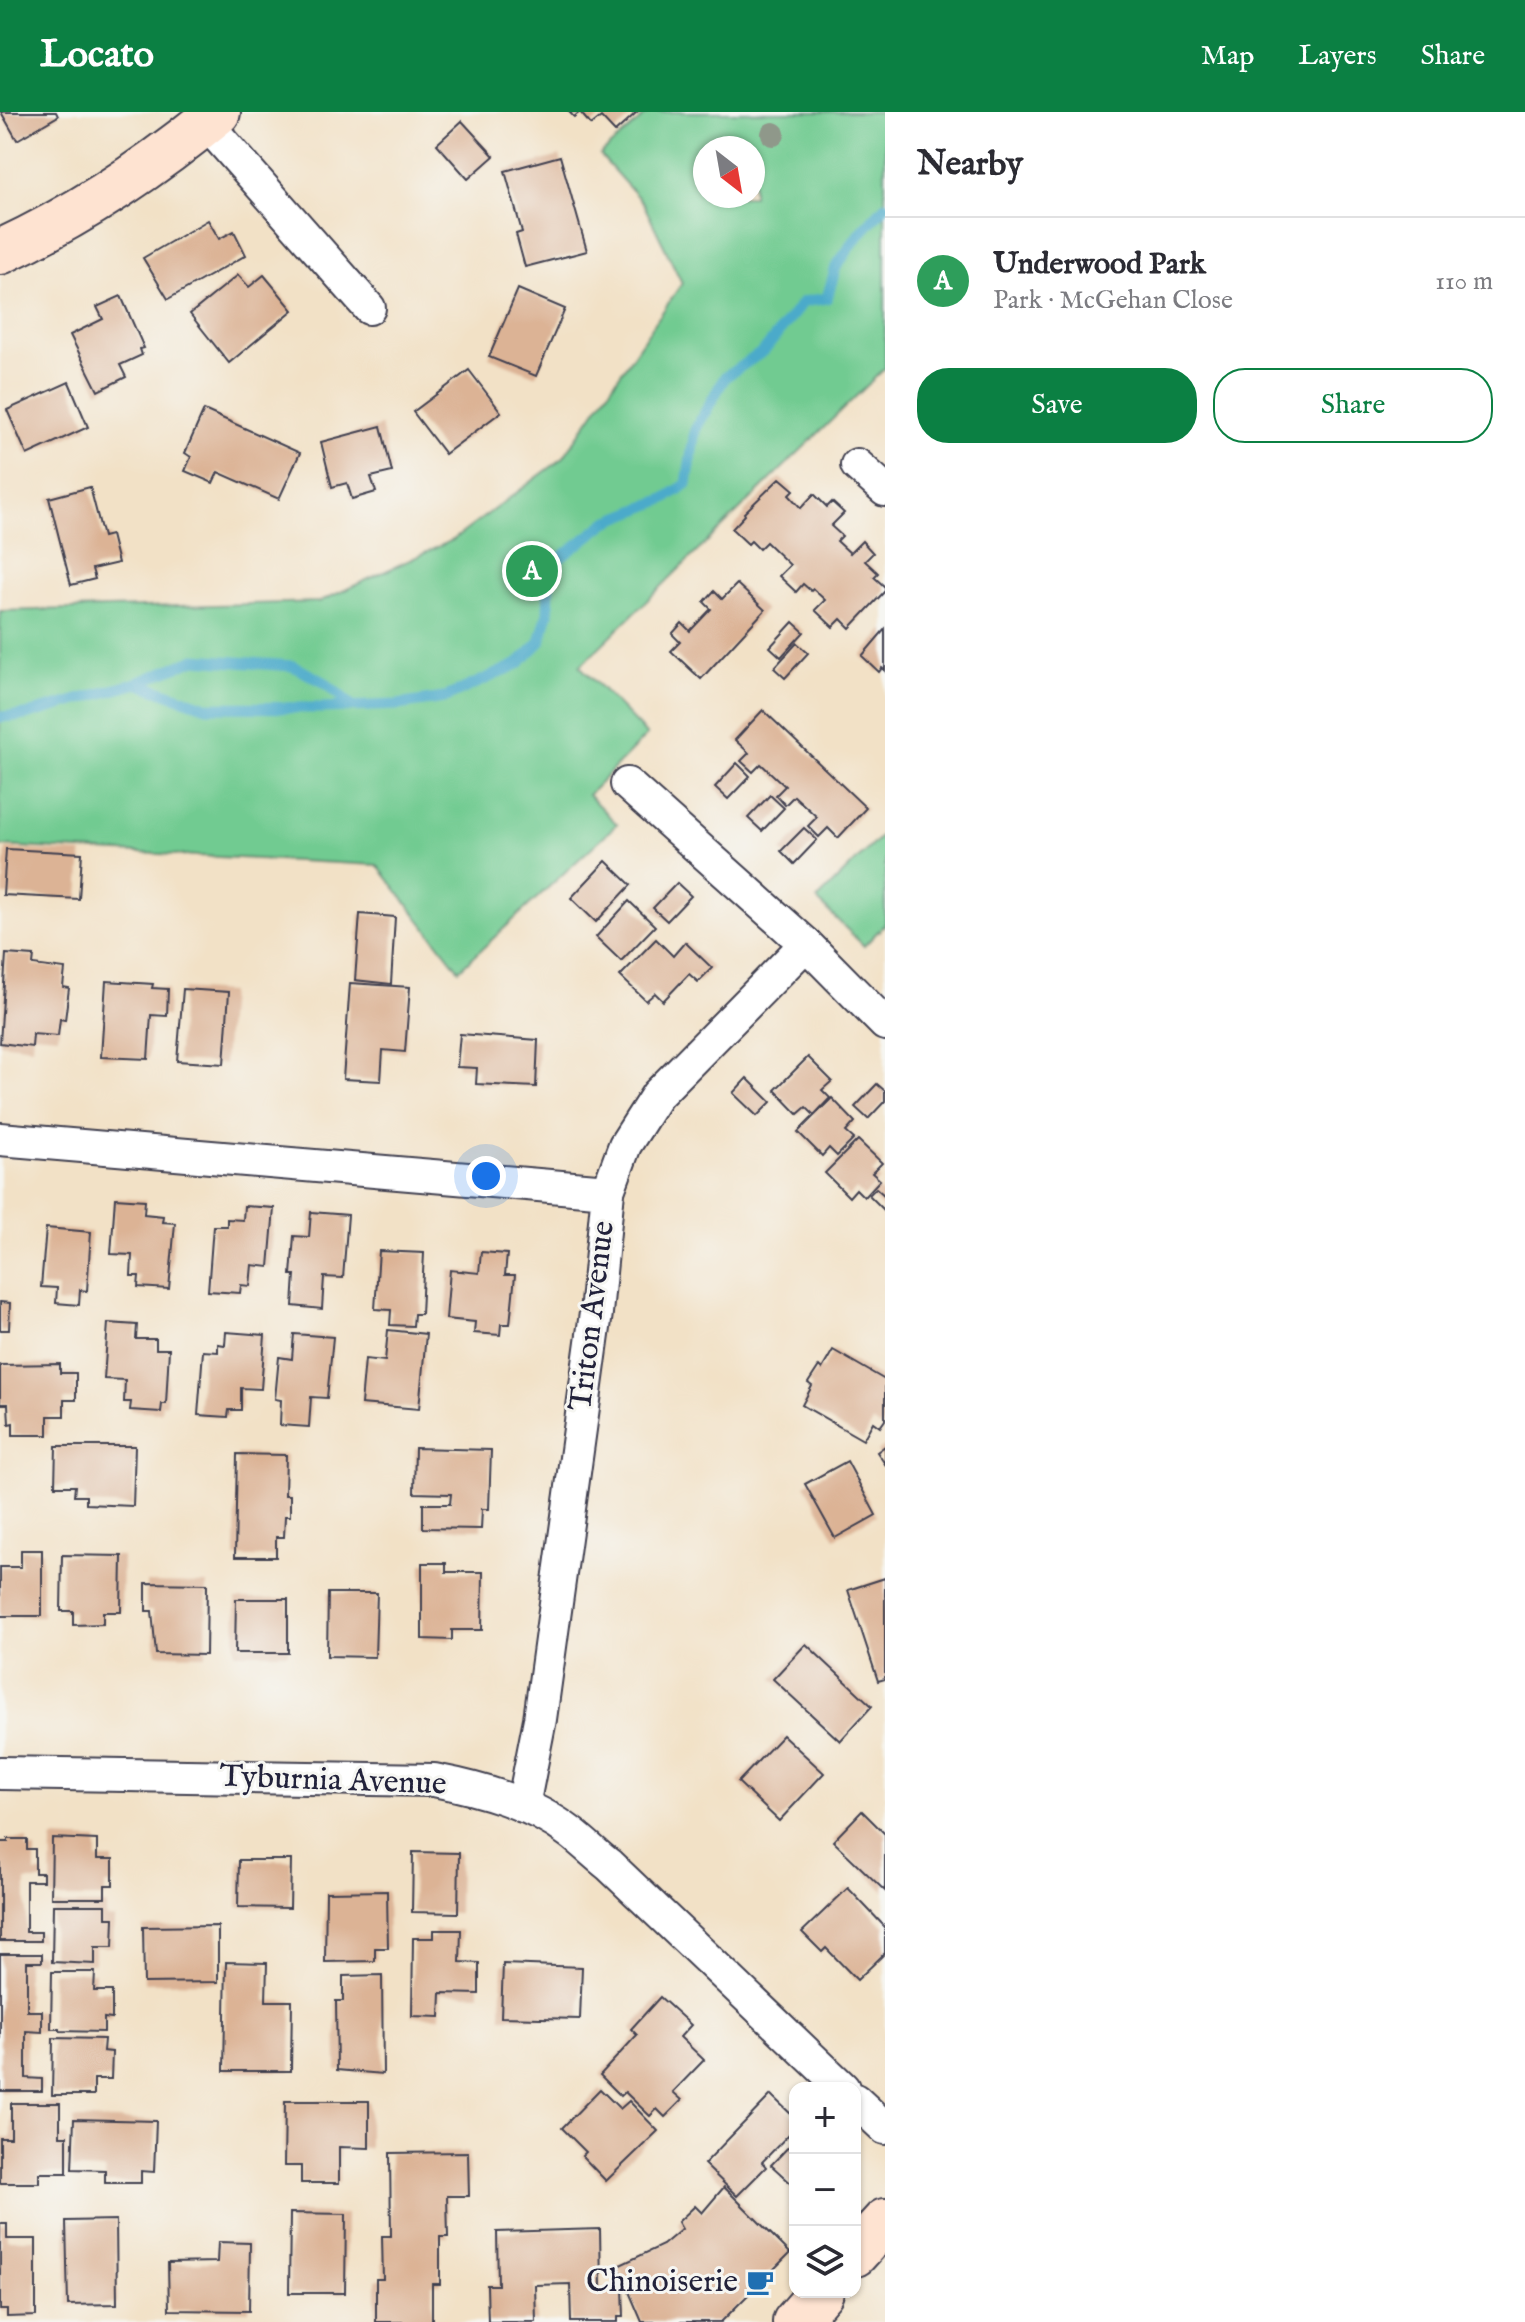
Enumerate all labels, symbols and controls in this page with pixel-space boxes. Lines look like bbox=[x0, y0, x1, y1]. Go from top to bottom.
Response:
text: Locato bbox=[40, 32, 154, 80]
text: Map bbox=[1201, 39, 1254, 74]
text: Layers bbox=[1298, 39, 1377, 74]
text: Share bbox=[1421, 39, 1485, 74]
north arrow bbox=[693, 136, 765, 208]
text: Nearby bbox=[917, 143, 1023, 186]
text: Underwood Park bbox=[993, 246, 1206, 284]
text: A bbox=[934, 265, 952, 298]
text: 110 m bbox=[1435, 265, 1493, 298]
text: Park · McGehan Close bbox=[993, 284, 1233, 317]
button: Save bbox=[917, 368, 1197, 443]
button: Share bbox=[1213, 368, 1493, 443]
pin: A bbox=[506, 541, 558, 601]
your location bbox=[466, 1156, 506, 1196]
street label: Triton Avenue bbox=[561, 1219, 625, 1413]
street label: Tyburnia Avenue bbox=[219, 1757, 447, 1805]
map controls bbox=[789, 2082, 861, 2298]
button: + bbox=[789, 2082, 861, 2154]
button: − bbox=[789, 2154, 861, 2226]
button: layers bbox=[789, 2226, 861, 2298]
place label: Chinoiserie bbox=[586, 2262, 738, 2303]
cafe icon: Chinoiserie bbox=[745, 2267, 775, 2297]

